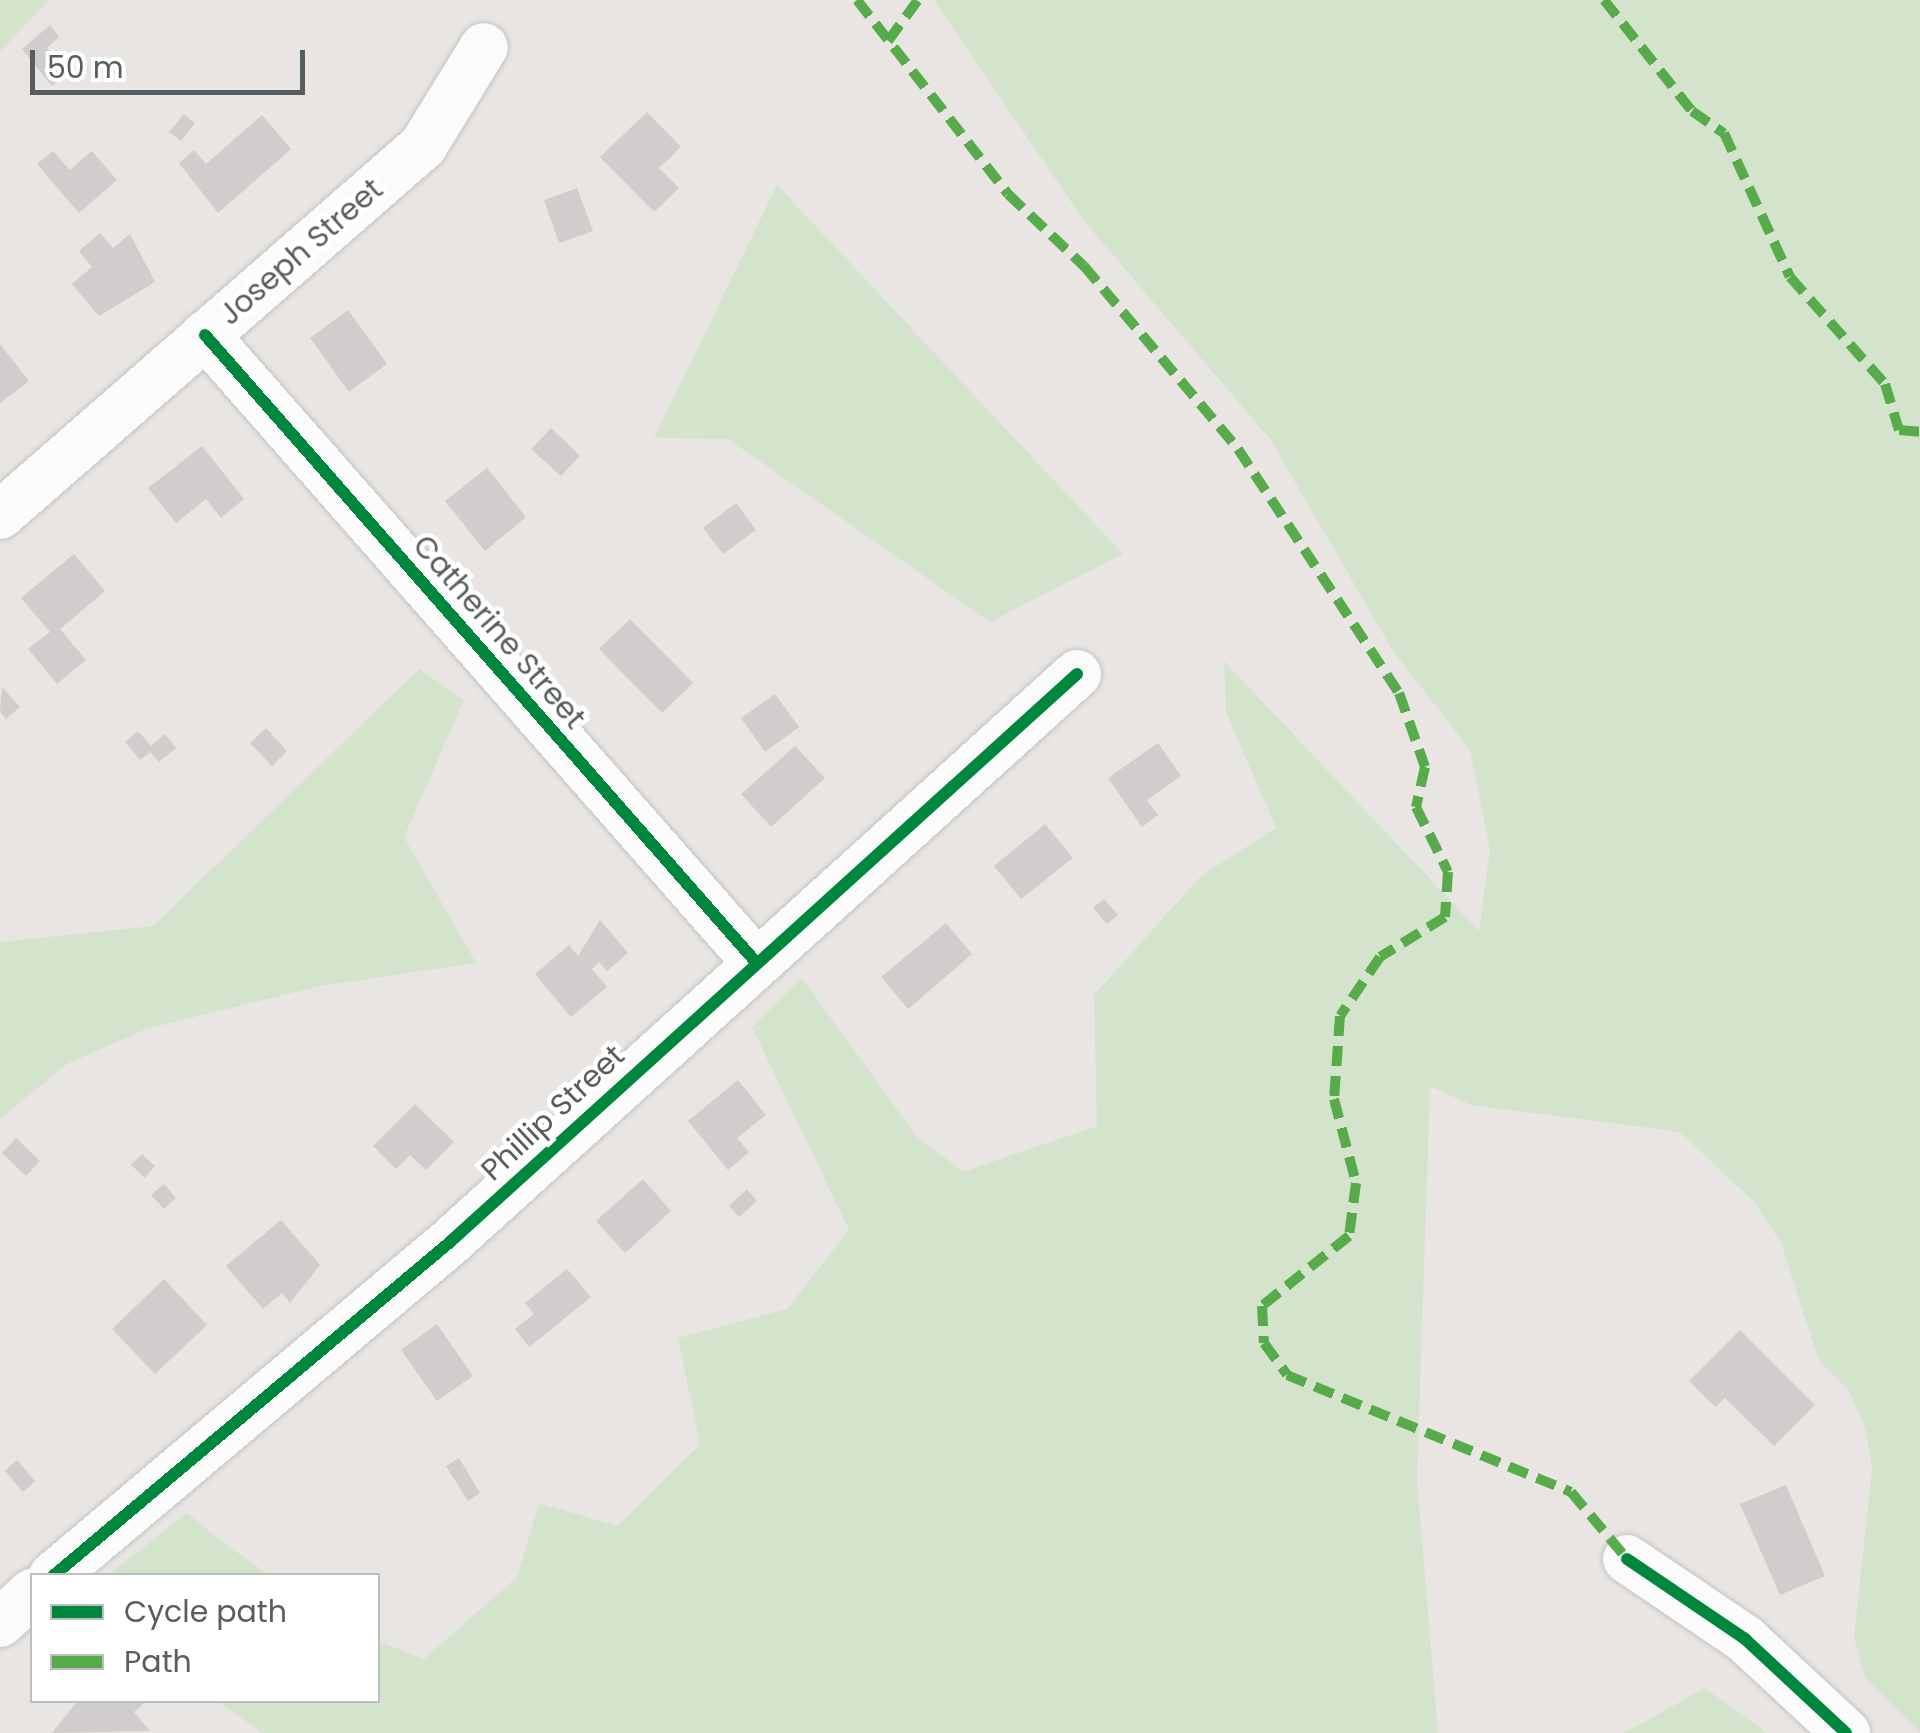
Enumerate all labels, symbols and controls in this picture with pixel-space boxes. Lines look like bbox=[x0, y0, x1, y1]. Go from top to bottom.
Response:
scale bar bbox=[35, 30, 310, 92]
text: 50 m bbox=[47, 46, 124, 89]
street label: Joseph Street bbox=[212, 171, 390, 333]
street label: Catherine Street bbox=[405, 528, 593, 736]
street label: Phillip Street bbox=[474, 1038, 632, 1188]
legend bbox=[30, 1573, 380, 1703]
text: Cycle path bbox=[124, 1590, 287, 1633]
text: Path bbox=[124, 1640, 192, 1683]

